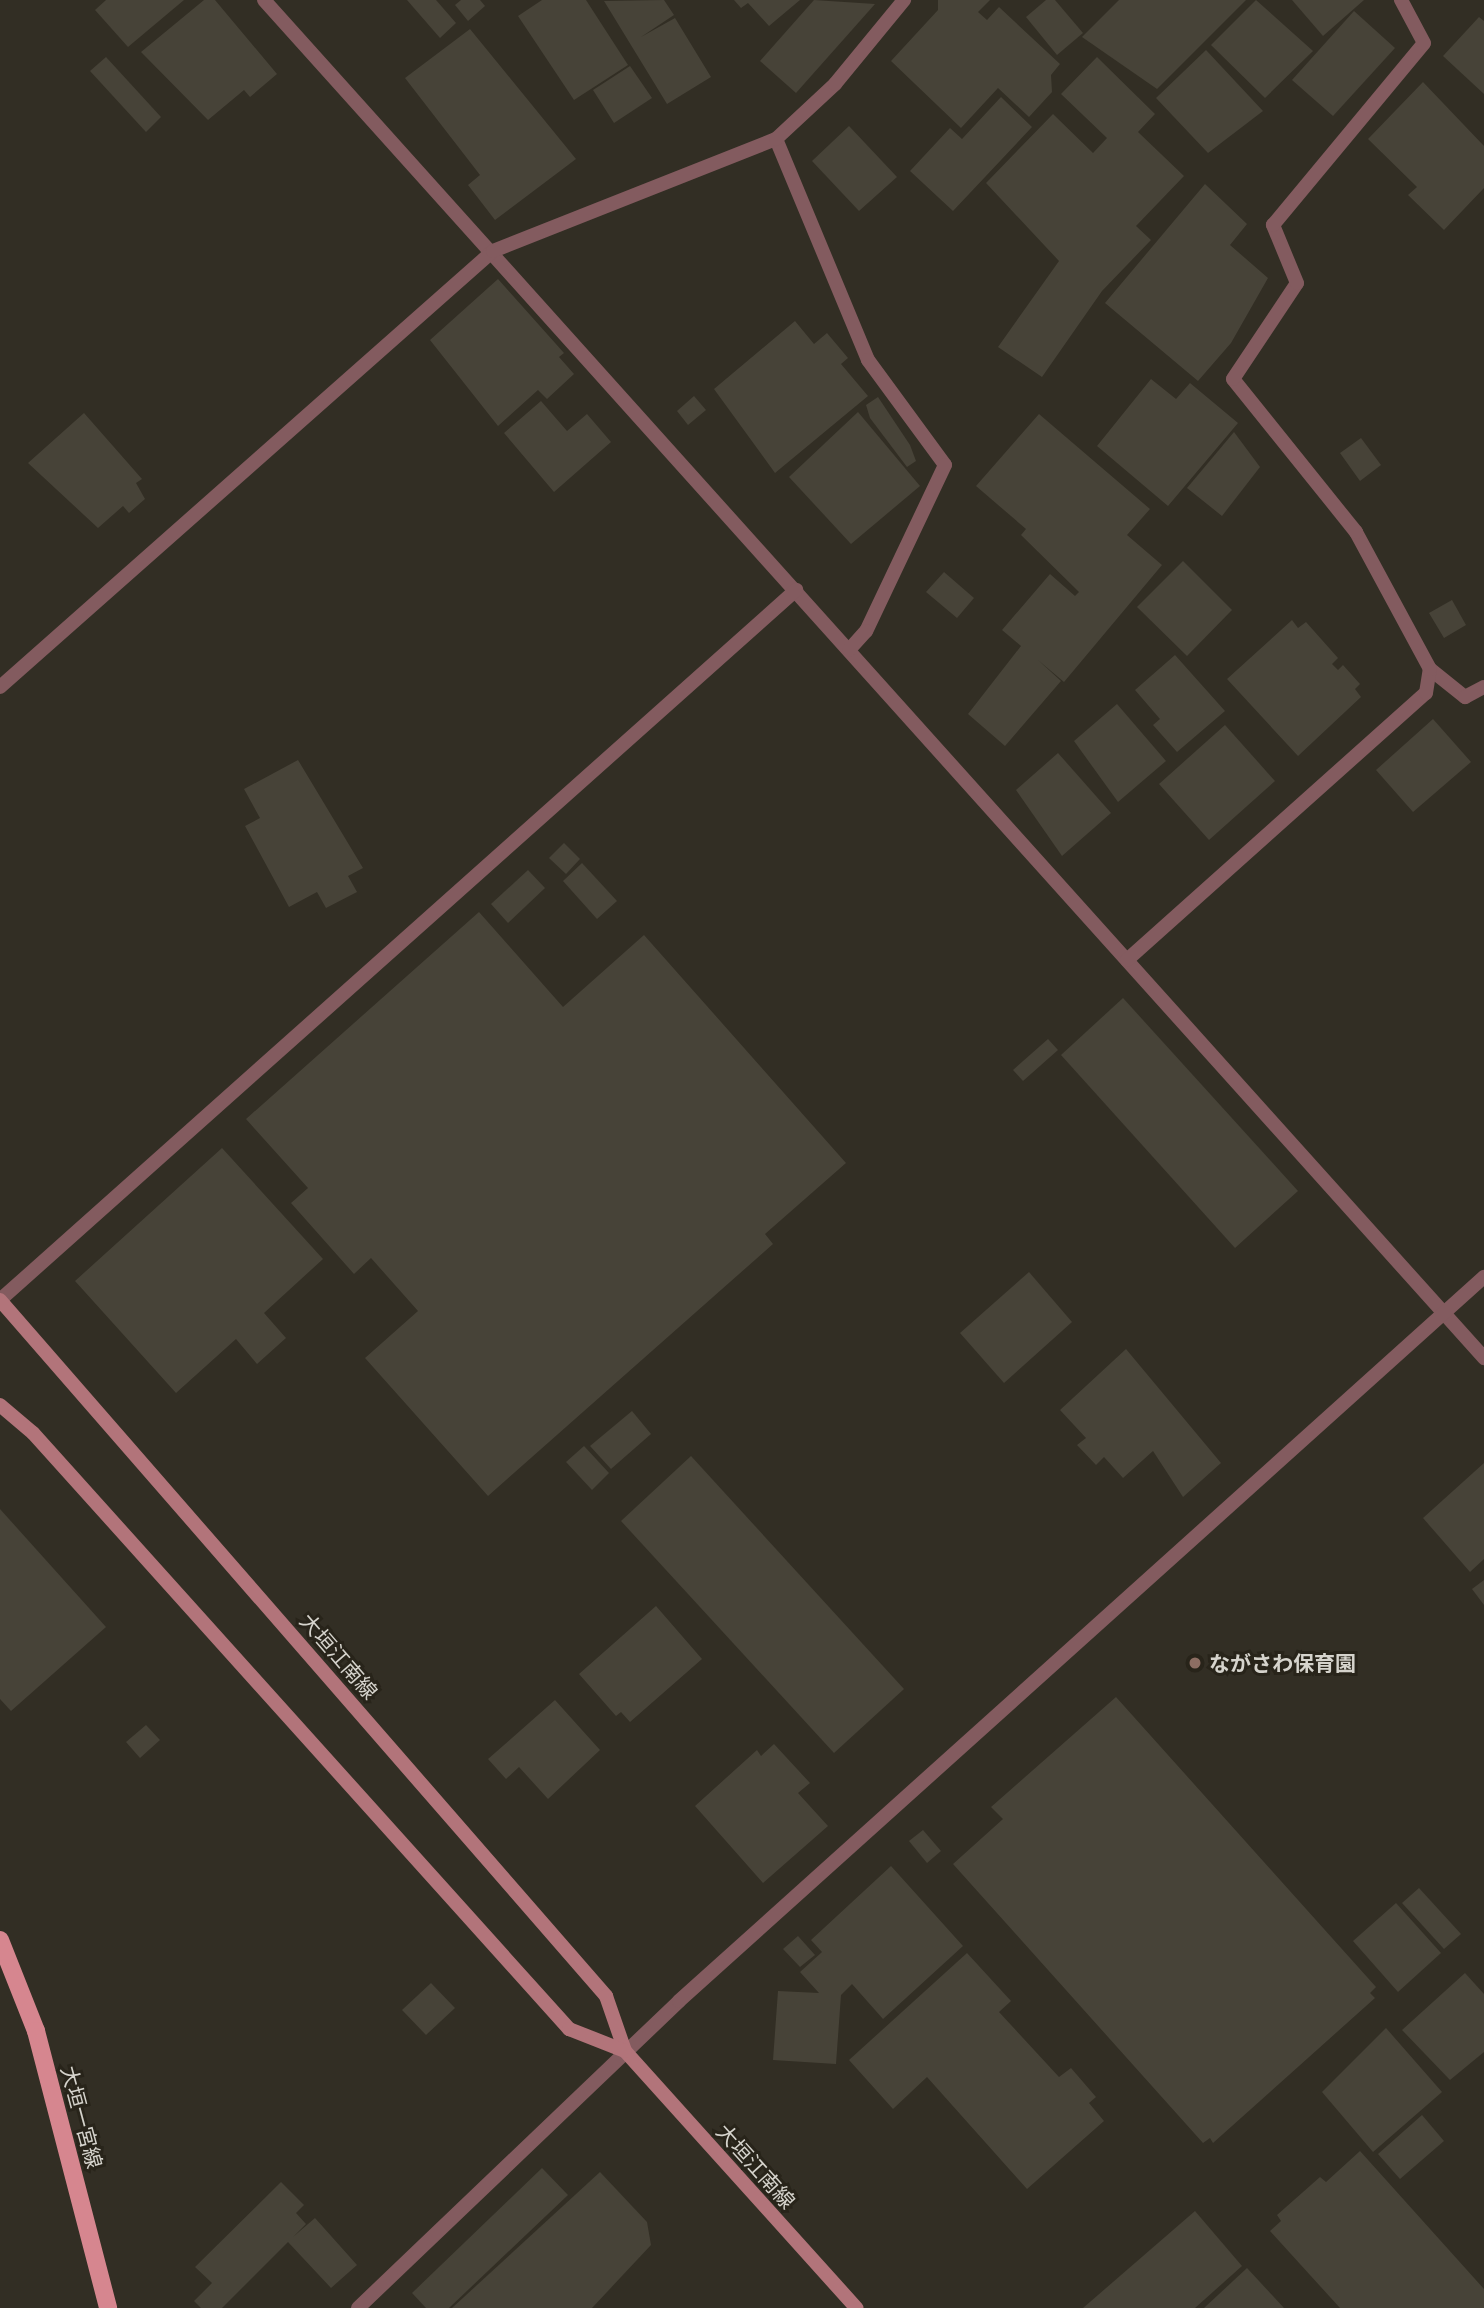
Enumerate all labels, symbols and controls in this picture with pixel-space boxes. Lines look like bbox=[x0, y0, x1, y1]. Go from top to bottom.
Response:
street label: 大垣江南線 bbox=[295, 1608, 383, 1704]
place label: ながさわ保育園 bbox=[1209, 1650, 1356, 1676]
marker: ながさわ保育園 bbox=[1187, 1655, 1203, 1671]
street label: 大垣一宮線 bbox=[56, 2063, 108, 2171]
street label: 大垣江南線 bbox=[712, 2119, 800, 2213]

